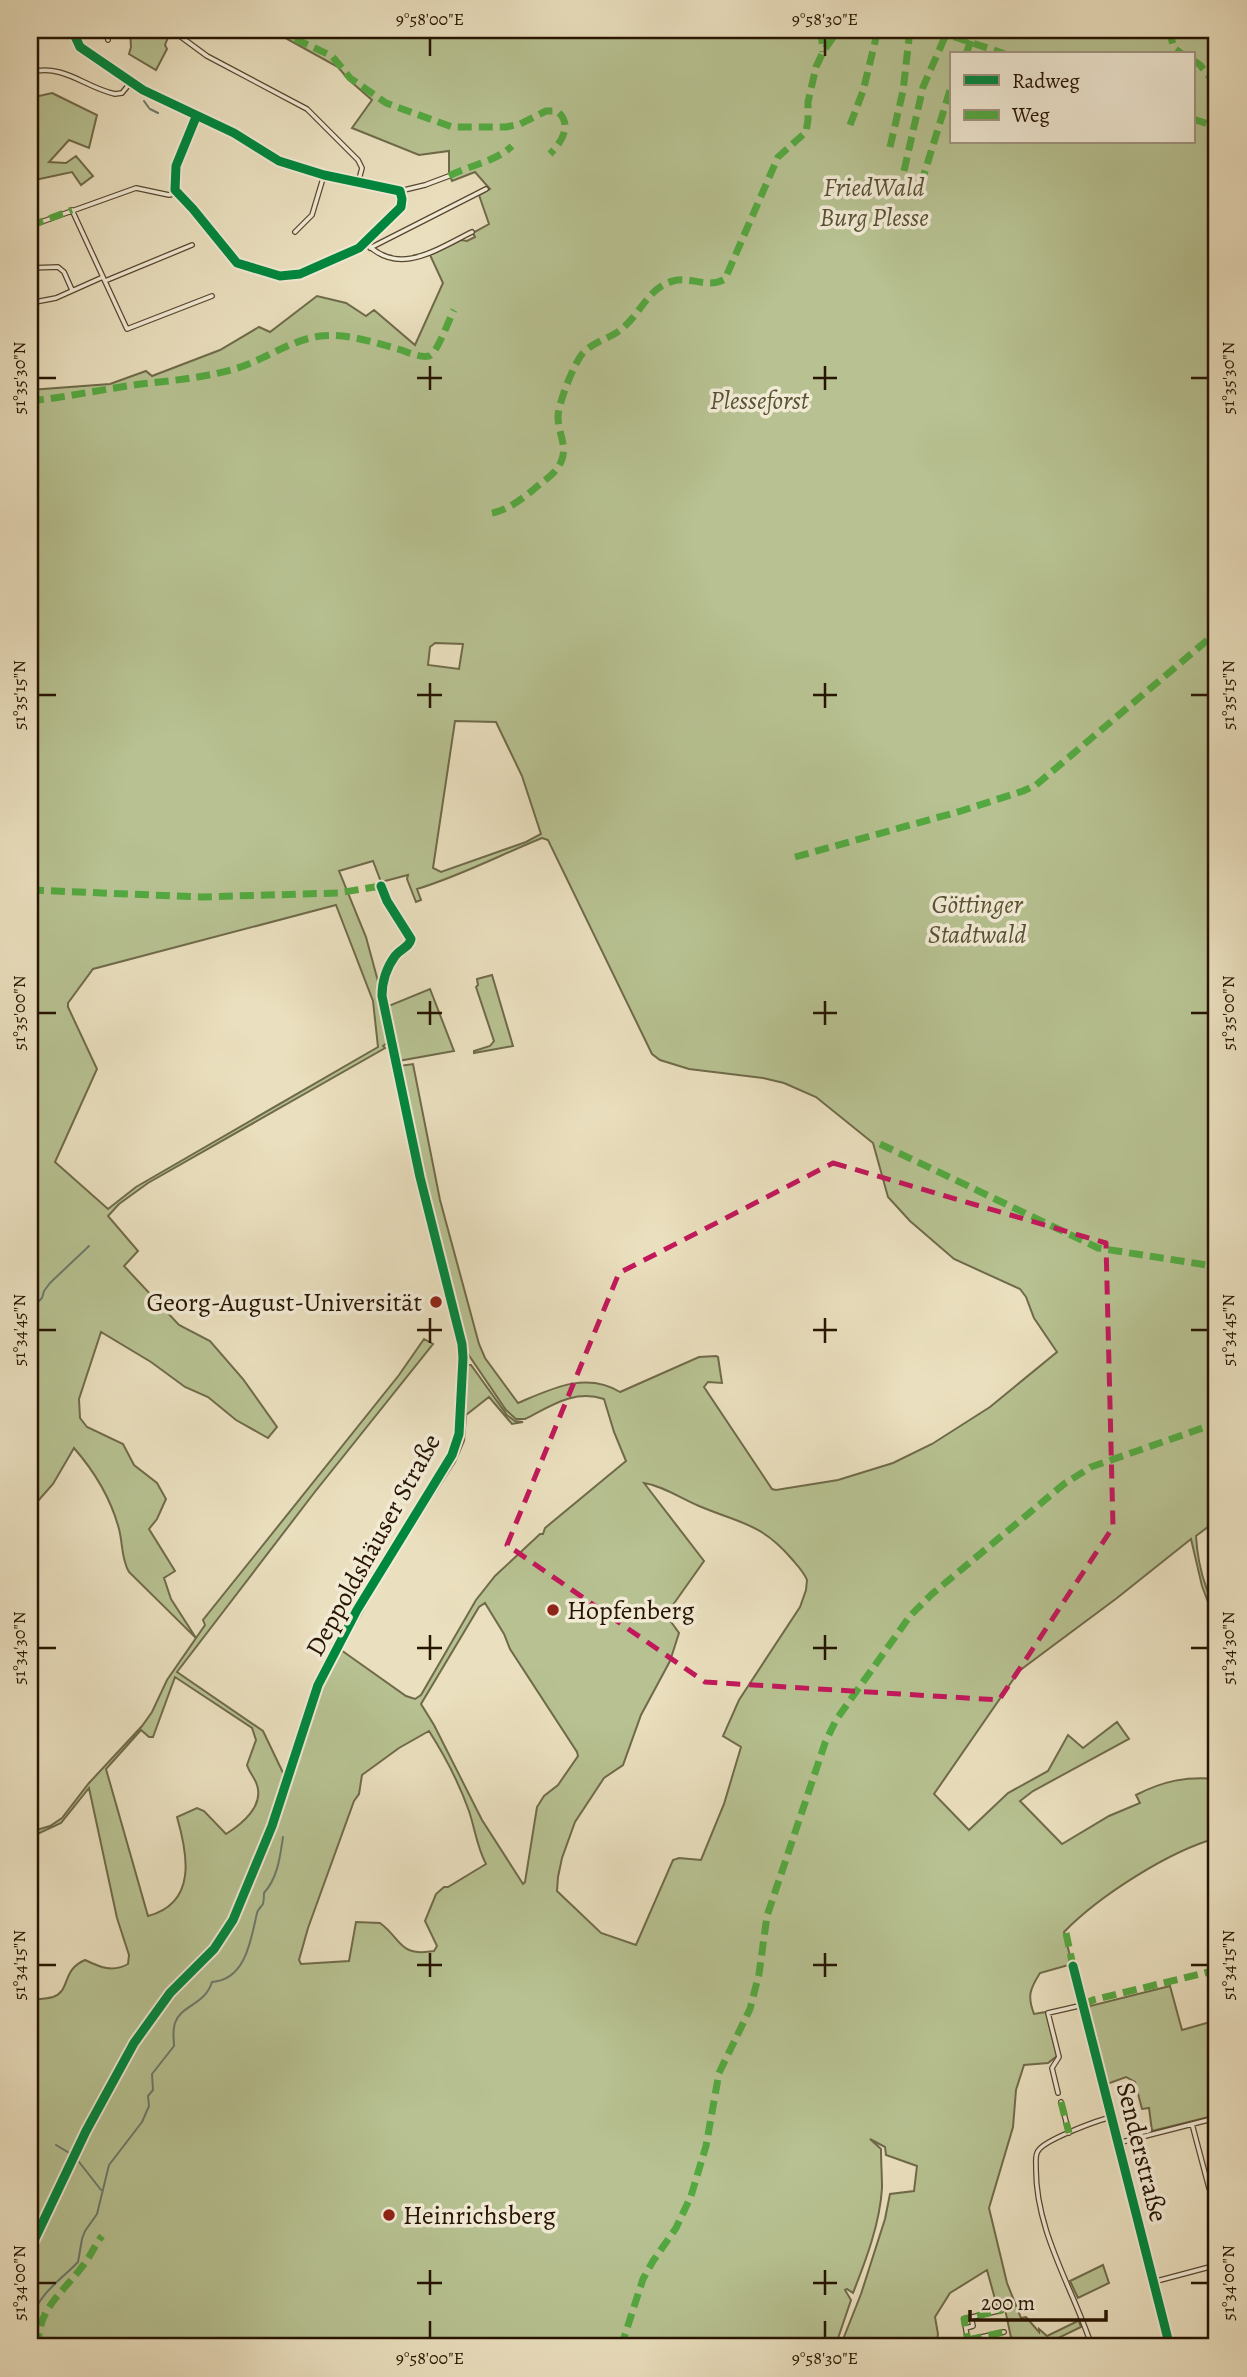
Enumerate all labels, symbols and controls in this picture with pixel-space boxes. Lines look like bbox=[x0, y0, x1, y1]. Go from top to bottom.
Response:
text: 9°58'00"E bbox=[396, 7, 464, 31]
text: 9°58'30"E bbox=[792, 7, 858, 31]
legend bbox=[950, 52, 1194, 144]
text: Radweg bbox=[1012, 67, 1080, 95]
text: Weg bbox=[1011, 101, 1050, 129]
park label: FriedWald Burg Plesse bbox=[820, 170, 929, 235]
text: 51°35'30"N bbox=[7, 341, 31, 415]
text: 51°35'30"N bbox=[1216, 341, 1240, 415]
park label: Plesseforst bbox=[710, 383, 810, 418]
text: 51°35'15"N bbox=[7, 660, 31, 730]
text: 51°35'15"N bbox=[1216, 660, 1240, 730]
park label: Göttinger Stadtwald bbox=[928, 887, 1026, 952]
text: 51°35'00"N bbox=[7, 975, 31, 1051]
text: 51°35'00"N bbox=[1216, 975, 1240, 1051]
place label: Georg-August-Universität bbox=[146, 1285, 422, 1320]
text: 51°34'45"N bbox=[7, 1294, 31, 1366]
marker: Georg-August-Universität bbox=[428, 1294, 444, 1310]
text: 51°34'45"N bbox=[1216, 1294, 1240, 1366]
street label: Deppoldshäuser Straße bbox=[297, 1427, 449, 1663]
place label: Hopfenberg bbox=[567, 1593, 695, 1628]
marker: Hopfenberg bbox=[545, 1602, 561, 1618]
text: 51°34'30"N bbox=[7, 1611, 31, 1685]
text: 51°34'30"N bbox=[1216, 1611, 1240, 1685]
text: 51°34'15"N bbox=[7, 1930, 31, 2000]
text: 51°34'15"N bbox=[1216, 1930, 1240, 2000]
street label: Senderstraße bbox=[1108, 2079, 1176, 2225]
place label: Heinrichsberg bbox=[403, 2198, 556, 2233]
marker: Heinrichsberg bbox=[381, 2207, 397, 2223]
text: 51°34'00"N bbox=[7, 2245, 31, 2321]
text: 51°34'00"N bbox=[1216, 2245, 1240, 2321]
scale bar bbox=[970, 2279, 1107, 2323]
text: 200 m bbox=[981, 2289, 1035, 2317]
text: 9°58'00"E bbox=[396, 2346, 464, 2370]
text: 9°58'30"E bbox=[792, 2346, 858, 2370]

